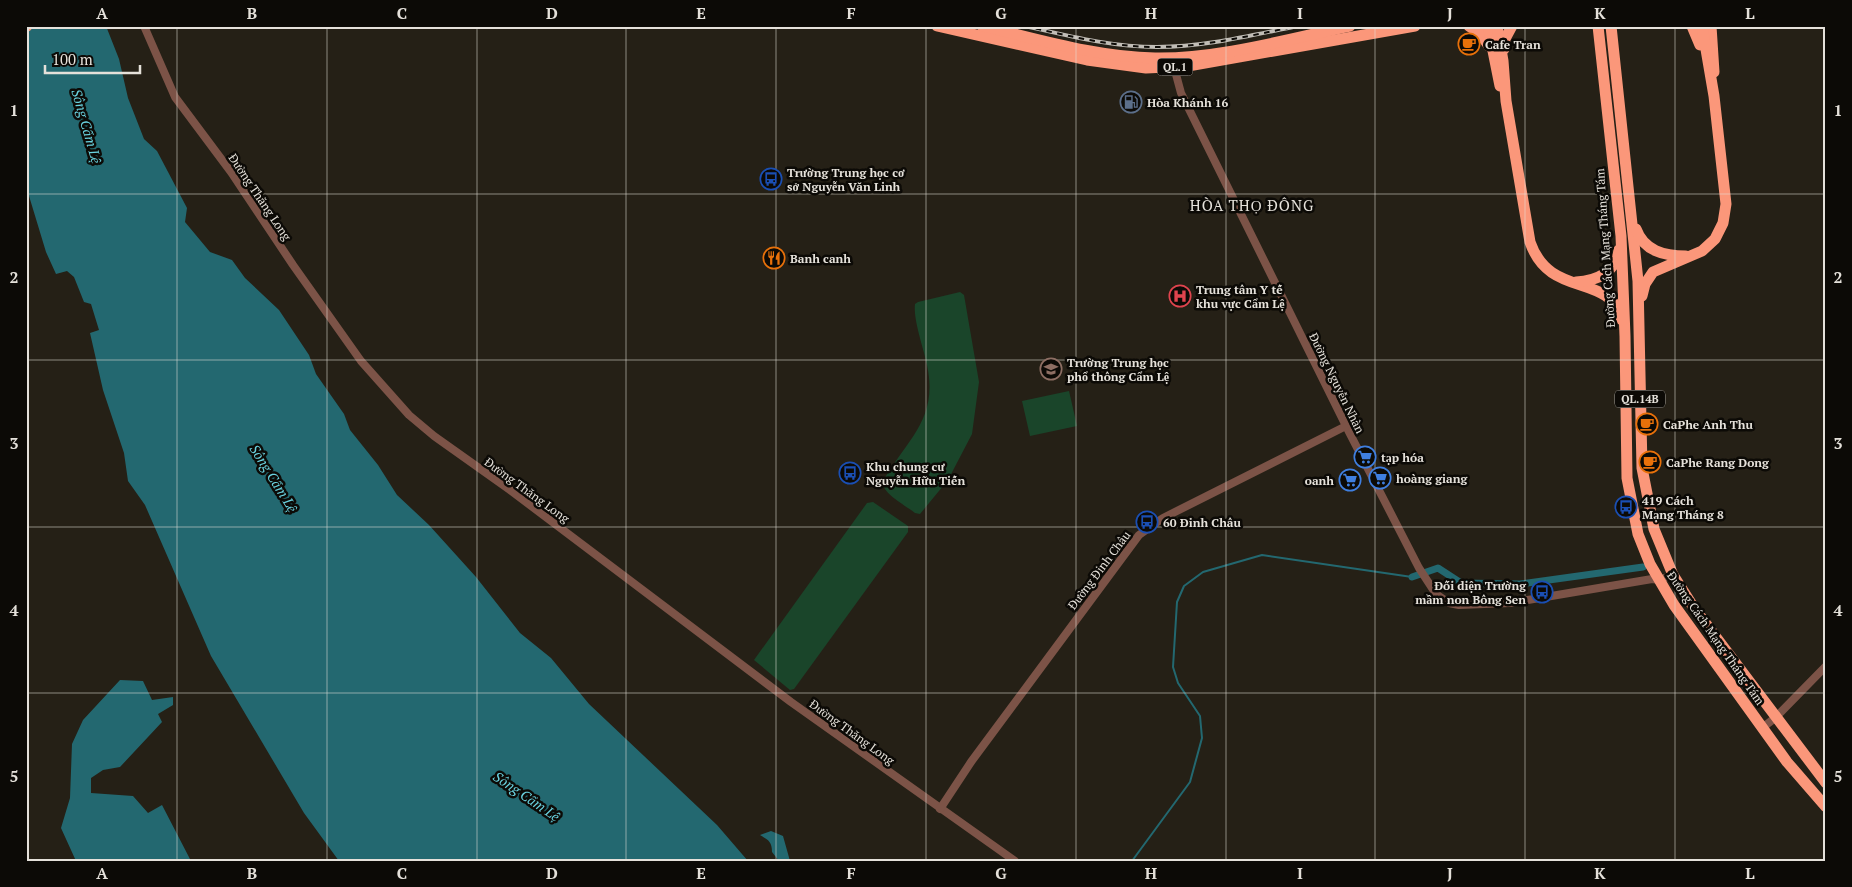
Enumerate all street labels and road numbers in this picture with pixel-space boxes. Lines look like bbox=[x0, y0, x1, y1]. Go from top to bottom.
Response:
road number: QL.1 bbox=[1158, 58, 1192, 76]
street label: Đường Thăng Long bbox=[225, 151, 295, 244]
street label: Đường Cách Mạng Tháng Tám bbox=[1592, 167, 1618, 328]
street label: Đường Nguyễn Nhàn bbox=[1306, 330, 1368, 436]
road number: QL.14B bbox=[1615, 390, 1665, 408]
street label: Đường Thăng Long bbox=[482, 454, 573, 526]
street label: Đường Đinh Châu bbox=[1065, 528, 1134, 612]
street label: Đường Cách Mạng Tháng Tám bbox=[1664, 568, 1768, 708]
street label: Đường Thăng Long bbox=[807, 696, 898, 768]

